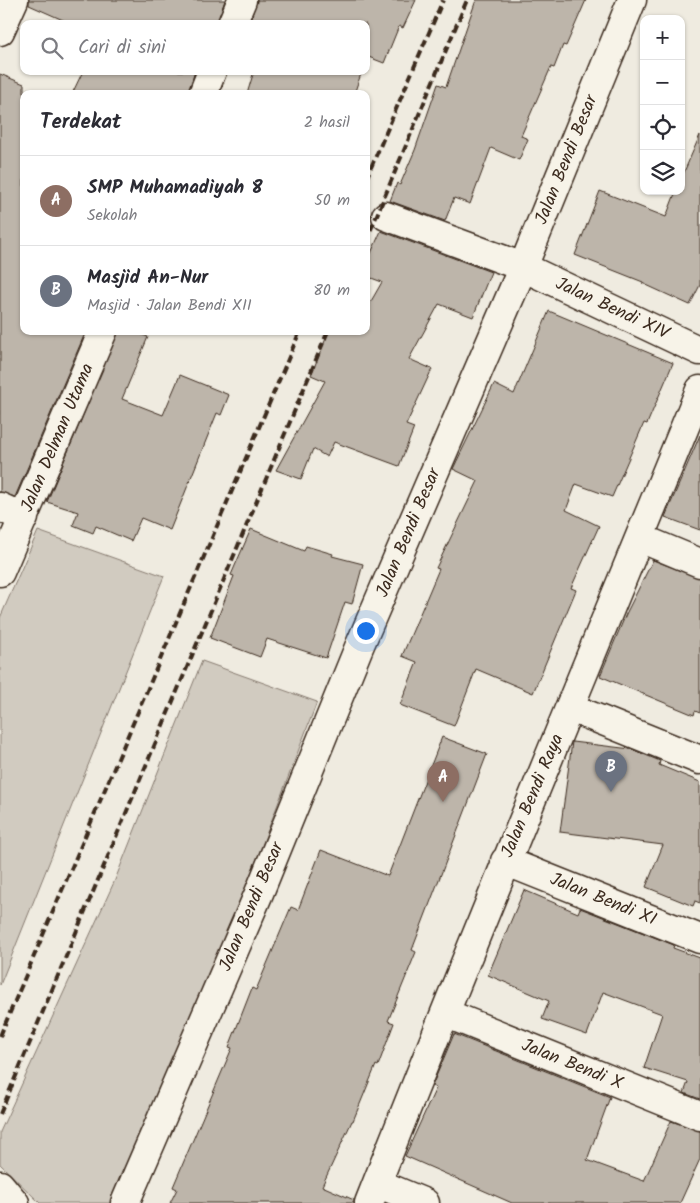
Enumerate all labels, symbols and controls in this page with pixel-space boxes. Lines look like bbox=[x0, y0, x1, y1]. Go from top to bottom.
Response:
map controls bbox=[640, 15, 685, 195]
button: + bbox=[640, 15, 685, 60]
search box bbox=[20, 20, 370, 75]
text: Cari di sini bbox=[78, 33, 166, 63]
icon: search bbox=[38, 34, 66, 62]
button: − bbox=[640, 60, 685, 105]
street label: Jalan Bendi Besar bbox=[528, 90, 607, 229]
button: locate bbox=[640, 105, 685, 150]
text: Terdekat bbox=[40, 106, 121, 139]
text: 2 hasil bbox=[304, 110, 350, 135]
button: layers bbox=[640, 150, 685, 195]
text: SMP Muhamadiyah 8 bbox=[87, 173, 263, 203]
text: A bbox=[51, 188, 61, 213]
text: 50 m bbox=[314, 188, 350, 213]
text: Sekolah bbox=[87, 203, 137, 228]
text: Masjid An-Nur bbox=[87, 263, 208, 293]
street label: Jalan Bendi XIV bbox=[550, 270, 675, 349]
text: B bbox=[51, 278, 61, 303]
text: 80 m bbox=[313, 278, 350, 303]
text: Masjid · Jalan Bendi XII bbox=[87, 293, 252, 318]
street label: Jalan Delman Utama bbox=[14, 359, 102, 517]
street label: Jalan Bendi Besar bbox=[369, 463, 450, 602]
your location bbox=[353, 618, 379, 644]
street label: Jalan Bendi Raya bbox=[494, 730, 572, 862]
pin: B bbox=[595, 751, 627, 792]
pin: A bbox=[427, 761, 459, 802]
street label: Jalan Bendi Besar bbox=[212, 837, 293, 976]
street label: Jalan Bendi XI bbox=[545, 865, 661, 935]
street label: Jalan Bendi X bbox=[517, 1031, 628, 1099]

